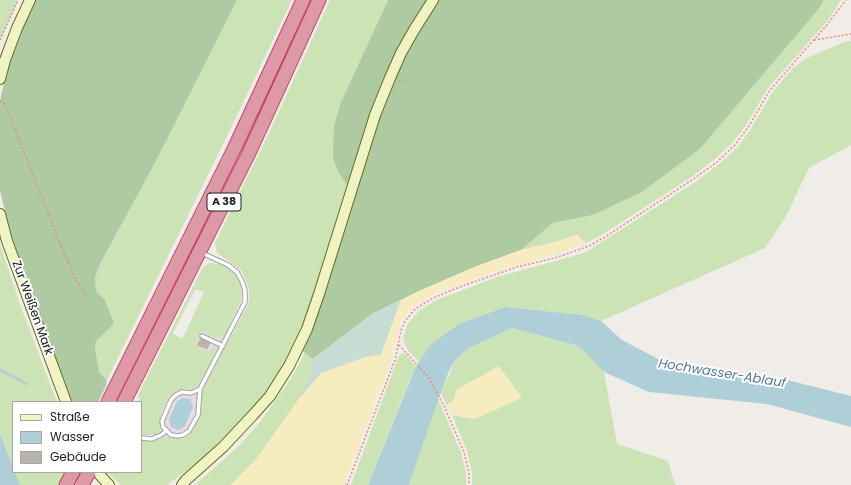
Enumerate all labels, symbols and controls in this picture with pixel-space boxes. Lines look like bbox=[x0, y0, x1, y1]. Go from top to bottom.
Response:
road number: A 38 bbox=[207, 193, 241, 211]
street label: Zur Weißen Mark bbox=[8, 259, 56, 357]
water label: Hochwasser-Ablauf bbox=[657, 356, 787, 392]
legend bbox=[12, 401, 142, 473]
text: Straße bbox=[50, 408, 90, 425]
text: Wasser bbox=[50, 428, 94, 445]
text: Gebäude bbox=[50, 448, 106, 465]

